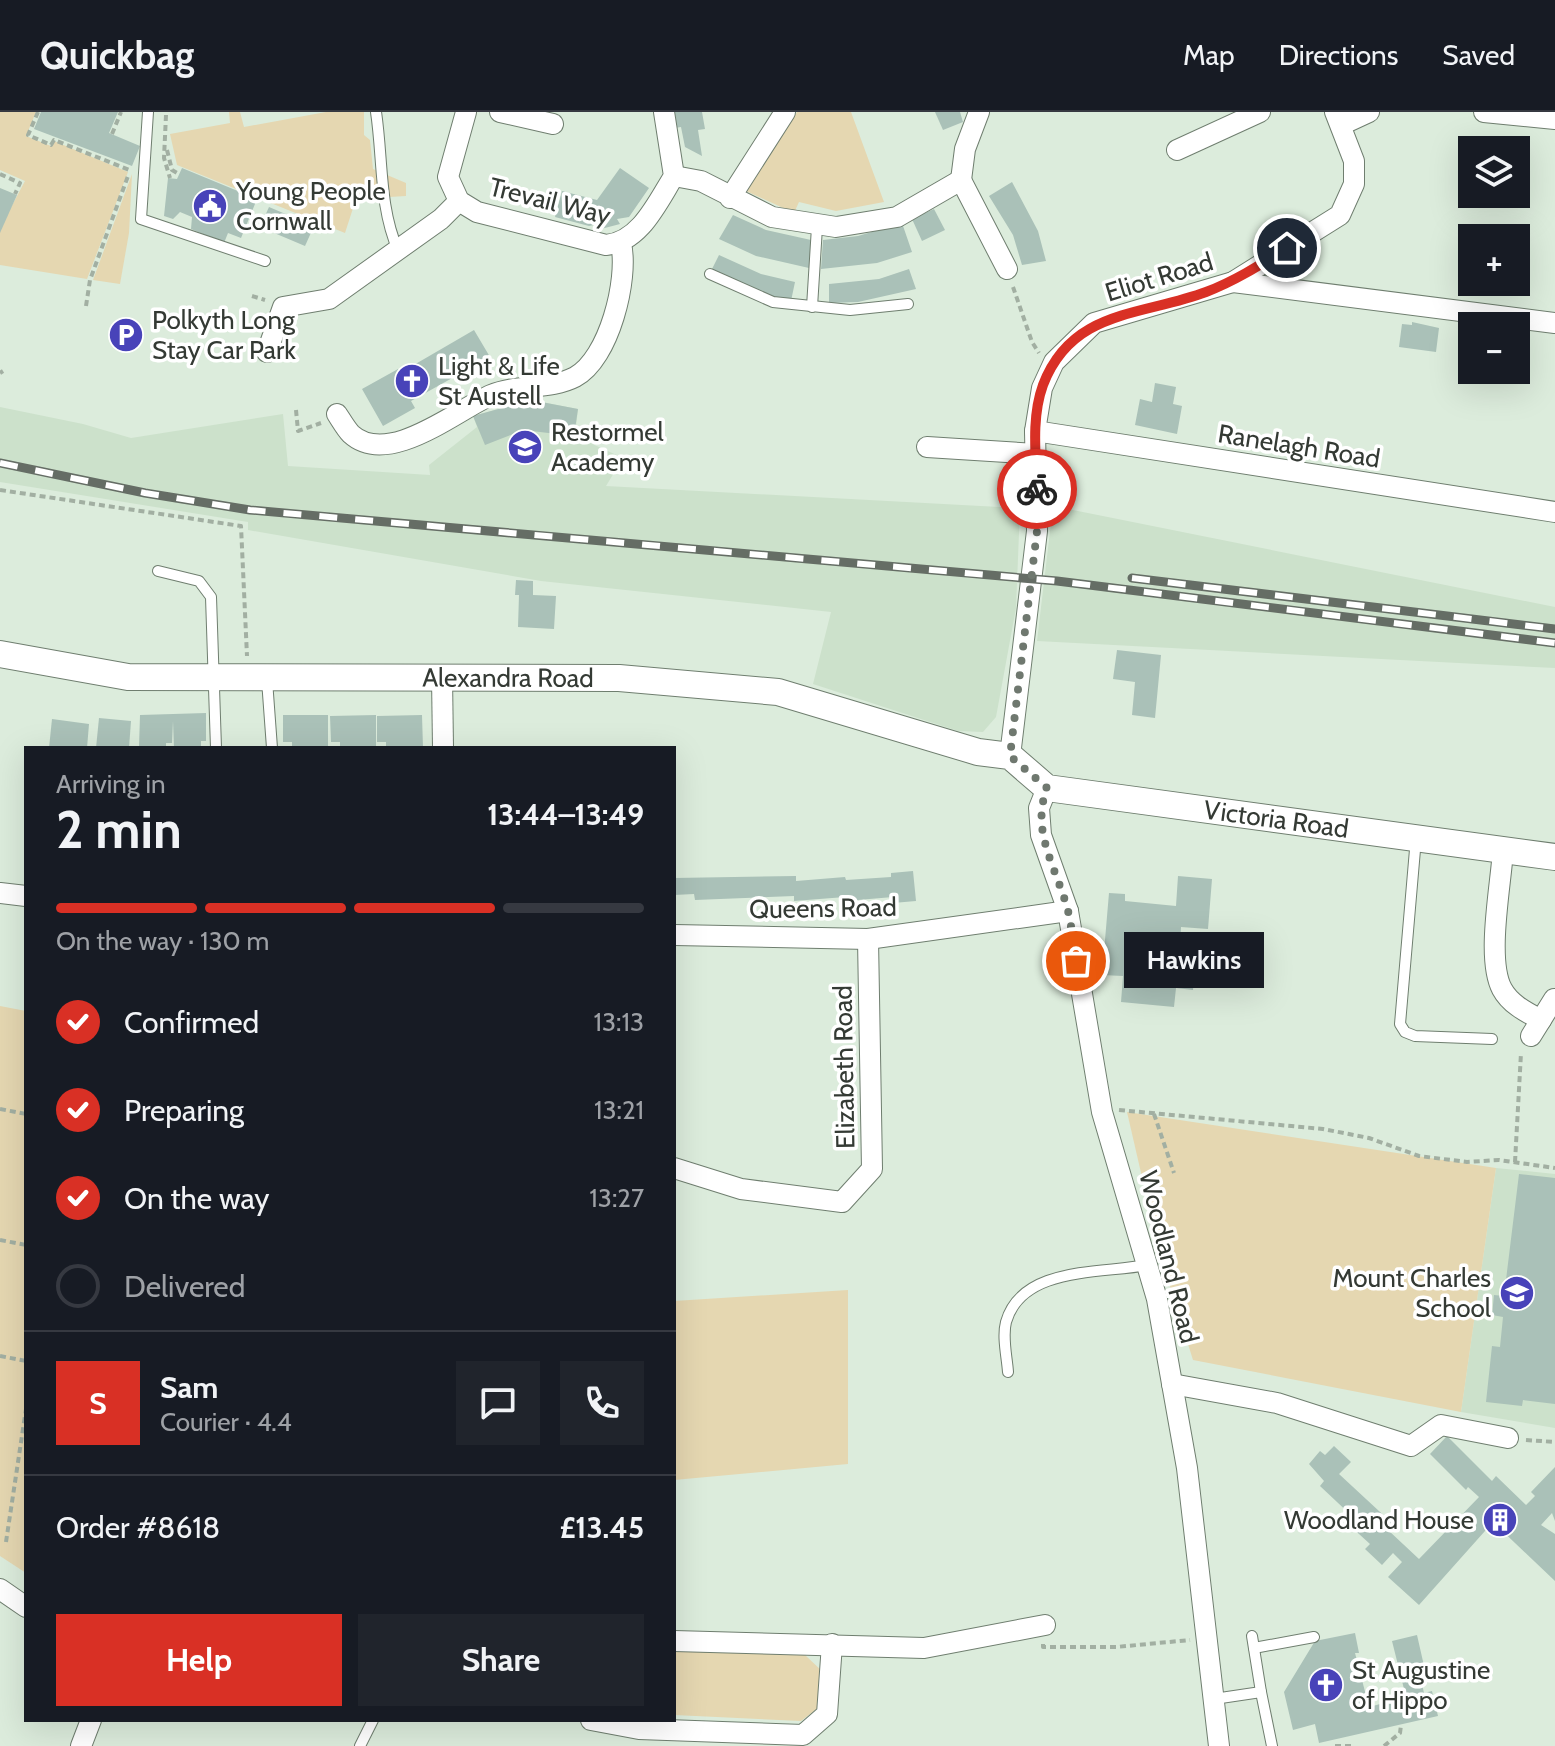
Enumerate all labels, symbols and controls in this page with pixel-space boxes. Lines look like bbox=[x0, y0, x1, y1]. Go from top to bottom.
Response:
text: Quickbag bbox=[40, 32, 194, 79]
text: Map bbox=[1183, 38, 1235, 72]
text: Directions bbox=[1279, 38, 1398, 72]
text: Saved bbox=[1442, 38, 1515, 72]
map controls bbox=[1458, 136, 1530, 384]
button: layers bbox=[1458, 136, 1530, 208]
street label: Trevail Way bbox=[486, 170, 614, 232]
place label: Young People Cornwall bbox=[235, 175, 386, 237]
public building icon: Young People Cornwall bbox=[191, 187, 229, 225]
pin bbox=[1253, 214, 1321, 282]
button: + bbox=[1458, 224, 1530, 296]
icon: home bbox=[1265, 226, 1309, 270]
street label: Eliot Road bbox=[1101, 245, 1217, 309]
place label: Polkyth Long Stay Car Park bbox=[152, 304, 296, 366]
button: − bbox=[1458, 312, 1530, 384]
parking icon: Polkyth Long Stay Car Park bbox=[107, 316, 145, 354]
place label: Light & Life St Austell bbox=[438, 350, 560, 412]
church icon: Light & Life St Austell bbox=[393, 362, 431, 400]
place label: Restormel Academy bbox=[551, 416, 664, 478]
street label: Ranelagh Road bbox=[1216, 417, 1382, 475]
school or university icon: Restormel Academy bbox=[506, 428, 544, 466]
courier bbox=[997, 449, 1077, 529]
icon: bike bbox=[1015, 467, 1059, 511]
street label: Alexandra Road bbox=[422, 662, 594, 694]
text: Arriving in bbox=[56, 768, 166, 800]
street label: Victoria Road bbox=[1202, 793, 1351, 845]
text: 13:44–13:49 bbox=[487, 796, 644, 833]
text: 2 min bbox=[56, 798, 182, 861]
street label: Queens Road bbox=[749, 891, 897, 925]
text: On the way · 130 m bbox=[56, 925, 269, 957]
pin bbox=[1042, 927, 1110, 995]
callout: Hawkins bbox=[1124, 933, 1264, 989]
icon: bag bbox=[1054, 939, 1098, 983]
text: Hawkins bbox=[1147, 944, 1241, 976]
street label: Elizabeth Road bbox=[827, 985, 861, 1149]
icon: check bbox=[56, 1000, 100, 1044]
text: Confirmed bbox=[124, 1004, 259, 1041]
text: 13:13 bbox=[594, 1006, 644, 1038]
icon: check bbox=[56, 1088, 100, 1132]
text: Preparing bbox=[124, 1092, 244, 1129]
text: 13:21 bbox=[594, 1094, 644, 1126]
street label: Woodland Road bbox=[1132, 1168, 1206, 1346]
icon: check bbox=[56, 1176, 100, 1220]
text: On the way bbox=[124, 1180, 269, 1217]
text: 13:27 bbox=[589, 1182, 644, 1214]
place label: Mount Charles School bbox=[1332, 1262, 1491, 1324]
text: Delivered bbox=[124, 1268, 245, 1305]
school or university icon: Mount Charles School bbox=[1498, 1274, 1536, 1312]
button: chat bbox=[456, 1361, 540, 1445]
button: phone bbox=[560, 1361, 644, 1445]
text: Sam bbox=[160, 1369, 218, 1406]
text: S bbox=[89, 1385, 107, 1422]
text: Courier · 4.4 bbox=[160, 1406, 292, 1438]
building icon: Woodland House bbox=[1481, 1501, 1519, 1539]
place label: Woodland House bbox=[1284, 1504, 1474, 1536]
text: Order #8618 bbox=[56, 1509, 220, 1546]
text: £13.45 bbox=[560, 1509, 644, 1546]
button: Help bbox=[56, 1614, 342, 1706]
button: Share bbox=[358, 1614, 644, 1706]
place label: St Augustine of Hippo bbox=[1352, 1654, 1490, 1716]
church icon: St Augustine of Hippo bbox=[1307, 1666, 1345, 1704]

